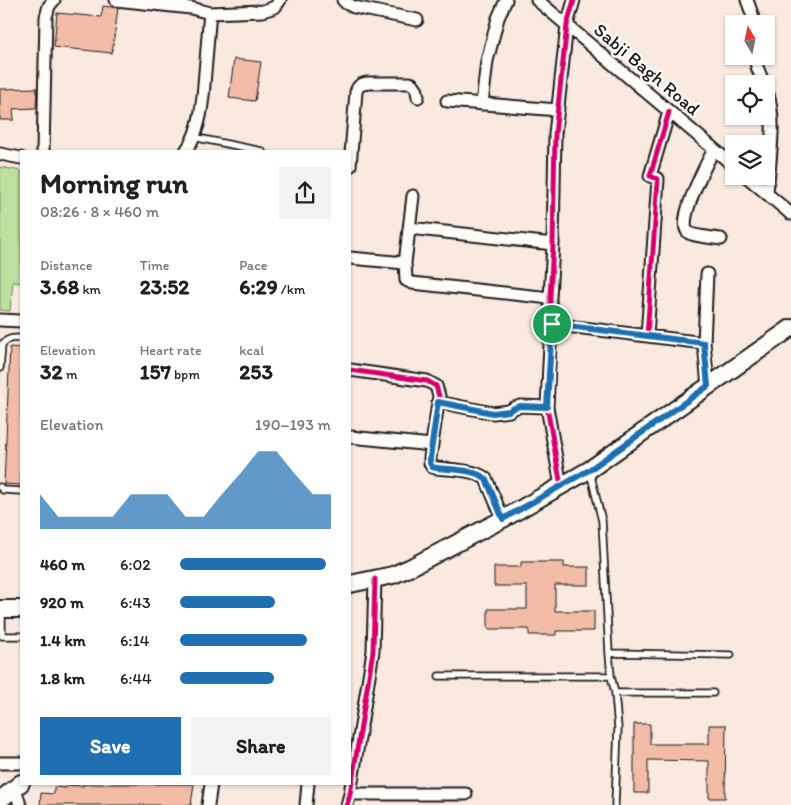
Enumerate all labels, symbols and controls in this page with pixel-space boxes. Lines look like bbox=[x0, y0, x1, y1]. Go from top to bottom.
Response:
north arrow bbox=[725, 15, 775, 65]
map controls bbox=[725, 15, 775, 185]
street label: Sabji Bagh Road bbox=[589, 18, 705, 120]
button: locate bbox=[725, 75, 775, 125]
button: layers bbox=[725, 135, 775, 185]
text: Morning run bbox=[40, 166, 188, 200]
button: share bbox=[279, 167, 331, 219]
text: 08:26 · 8 × 460 m bbox=[40, 202, 159, 221]
text: Distance bbox=[40, 257, 92, 274]
text: Time bbox=[140, 257, 170, 274]
text: Pace bbox=[239, 257, 267, 274]
text: 3.68 bbox=[40, 274, 79, 299]
text: 23:52 bbox=[140, 274, 189, 299]
text: 6:29 bbox=[239, 274, 278, 299]
text: km bbox=[79, 281, 101, 298]
text: /km bbox=[278, 281, 305, 298]
pin bbox=[531, 303, 573, 345]
icon: arrive bbox=[538, 310, 566, 338]
text: Elevation bbox=[40, 342, 96, 359]
text: Heart rate bbox=[140, 342, 202, 359]
text: kcal bbox=[239, 342, 264, 359]
text: 32 bbox=[40, 359, 63, 384]
text: 157 bbox=[140, 359, 171, 384]
text: 253 bbox=[239, 359, 273, 384]
text: m bbox=[63, 366, 77, 383]
text: bpm bbox=[171, 366, 200, 383]
text: Elevation bbox=[40, 415, 104, 434]
text: 190–193 m bbox=[255, 415, 331, 434]
text: 460 m bbox=[40, 555, 85, 574]
text: 6:02 bbox=[120, 555, 151, 574]
text: 920 m bbox=[40, 593, 84, 612]
text: 6:43 bbox=[120, 593, 151, 612]
text: 1.4 km bbox=[40, 631, 86, 650]
text: 6:14 bbox=[120, 631, 149, 650]
text: 1.8 km bbox=[40, 669, 85, 688]
text: 6:44 bbox=[120, 669, 152, 688]
button: Save bbox=[40, 717, 181, 775]
button: Share bbox=[191, 717, 331, 775]

